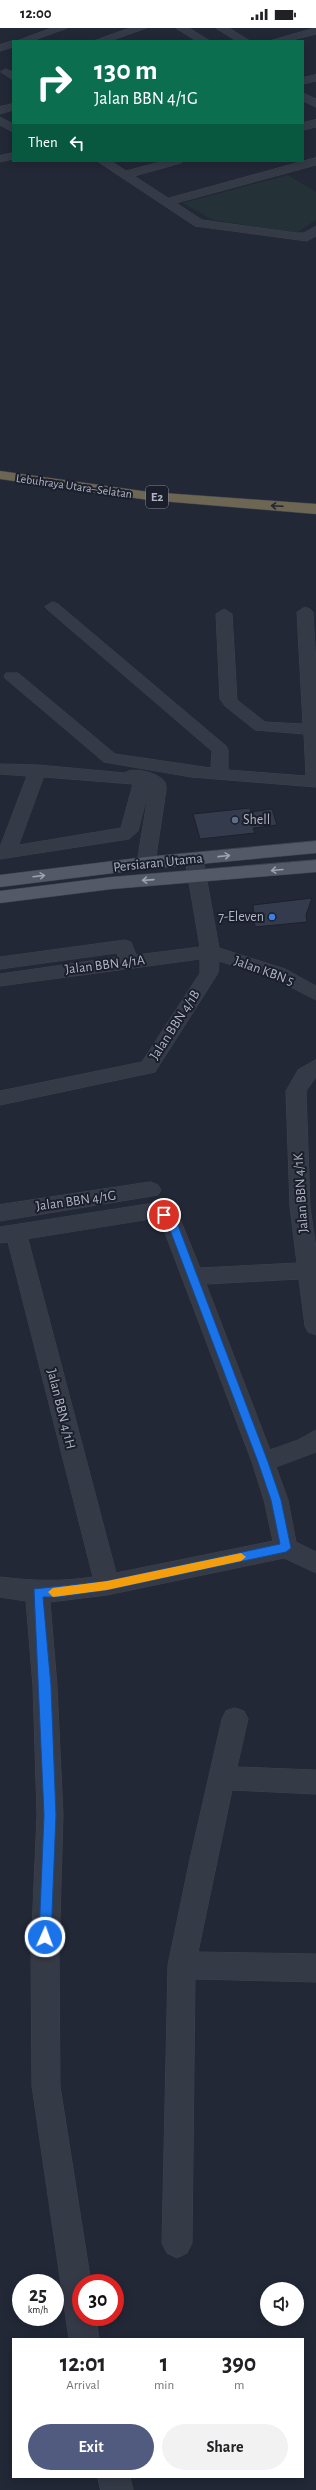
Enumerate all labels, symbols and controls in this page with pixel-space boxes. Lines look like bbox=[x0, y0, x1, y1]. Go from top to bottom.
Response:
text: 12:00 bbox=[20, 6, 52, 21]
icon: right bbox=[28, 56, 80, 108]
text: 130 m bbox=[94, 57, 158, 85]
text: Jalan BBN 4/1G bbox=[94, 90, 198, 108]
icon: left bbox=[66, 132, 88, 154]
text: Then bbox=[28, 135, 58, 150]
street label: Lebuhraya Utara–Selatan bbox=[15, 472, 133, 501]
road number: E2 bbox=[146, 486, 168, 508]
one-way arrow bbox=[271, 503, 284, 510]
place label: Shell bbox=[243, 813, 270, 827]
marker: Shell bbox=[230, 815, 240, 825]
street label: Persiaran Utama bbox=[112, 851, 204, 875]
one-way arrow bbox=[217, 852, 230, 860]
one-way arrow bbox=[271, 866, 284, 873]
one-way arrow bbox=[32, 873, 45, 880]
one-way arrow bbox=[142, 876, 155, 883]
place label: 7-Eleven bbox=[218, 910, 264, 924]
marker: 7-Eleven bbox=[267, 912, 277, 922]
street label: Jalan BBN 4/1A bbox=[64, 953, 146, 977]
street label: Jalan KBN 5 bbox=[232, 954, 296, 988]
street label: Jalan BBN 4/1B bbox=[147, 988, 203, 1062]
street label: Jalan BBN 4/1K bbox=[291, 1152, 311, 1233]
street label: Jalan BBN 4/1G bbox=[35, 1188, 117, 1214]
pin bbox=[147, 1198, 181, 1232]
icon: arrive bbox=[153, 1204, 175, 1226]
street label: Jalan BBN 4/1H bbox=[44, 1368, 78, 1450]
position arrow bbox=[24, 1916, 66, 1958]
speed limit sign: 30 bbox=[72, 2274, 124, 2326]
map controls bbox=[260, 2282, 304, 2326]
button: sound bbox=[260, 2282, 304, 2326]
text: 25 bbox=[29, 2285, 47, 2305]
text: km/h bbox=[28, 2305, 48, 2315]
text: 12:01 bbox=[60, 2352, 106, 2376]
text: 1 bbox=[160, 2352, 168, 2376]
text: 390 bbox=[222, 2352, 256, 2376]
text: Arrival bbox=[66, 2379, 100, 2392]
text: min bbox=[154, 2379, 174, 2392]
text: m bbox=[234, 2379, 244, 2392]
button: Exit bbox=[28, 2424, 154, 2470]
button: Share bbox=[162, 2424, 288, 2470]

